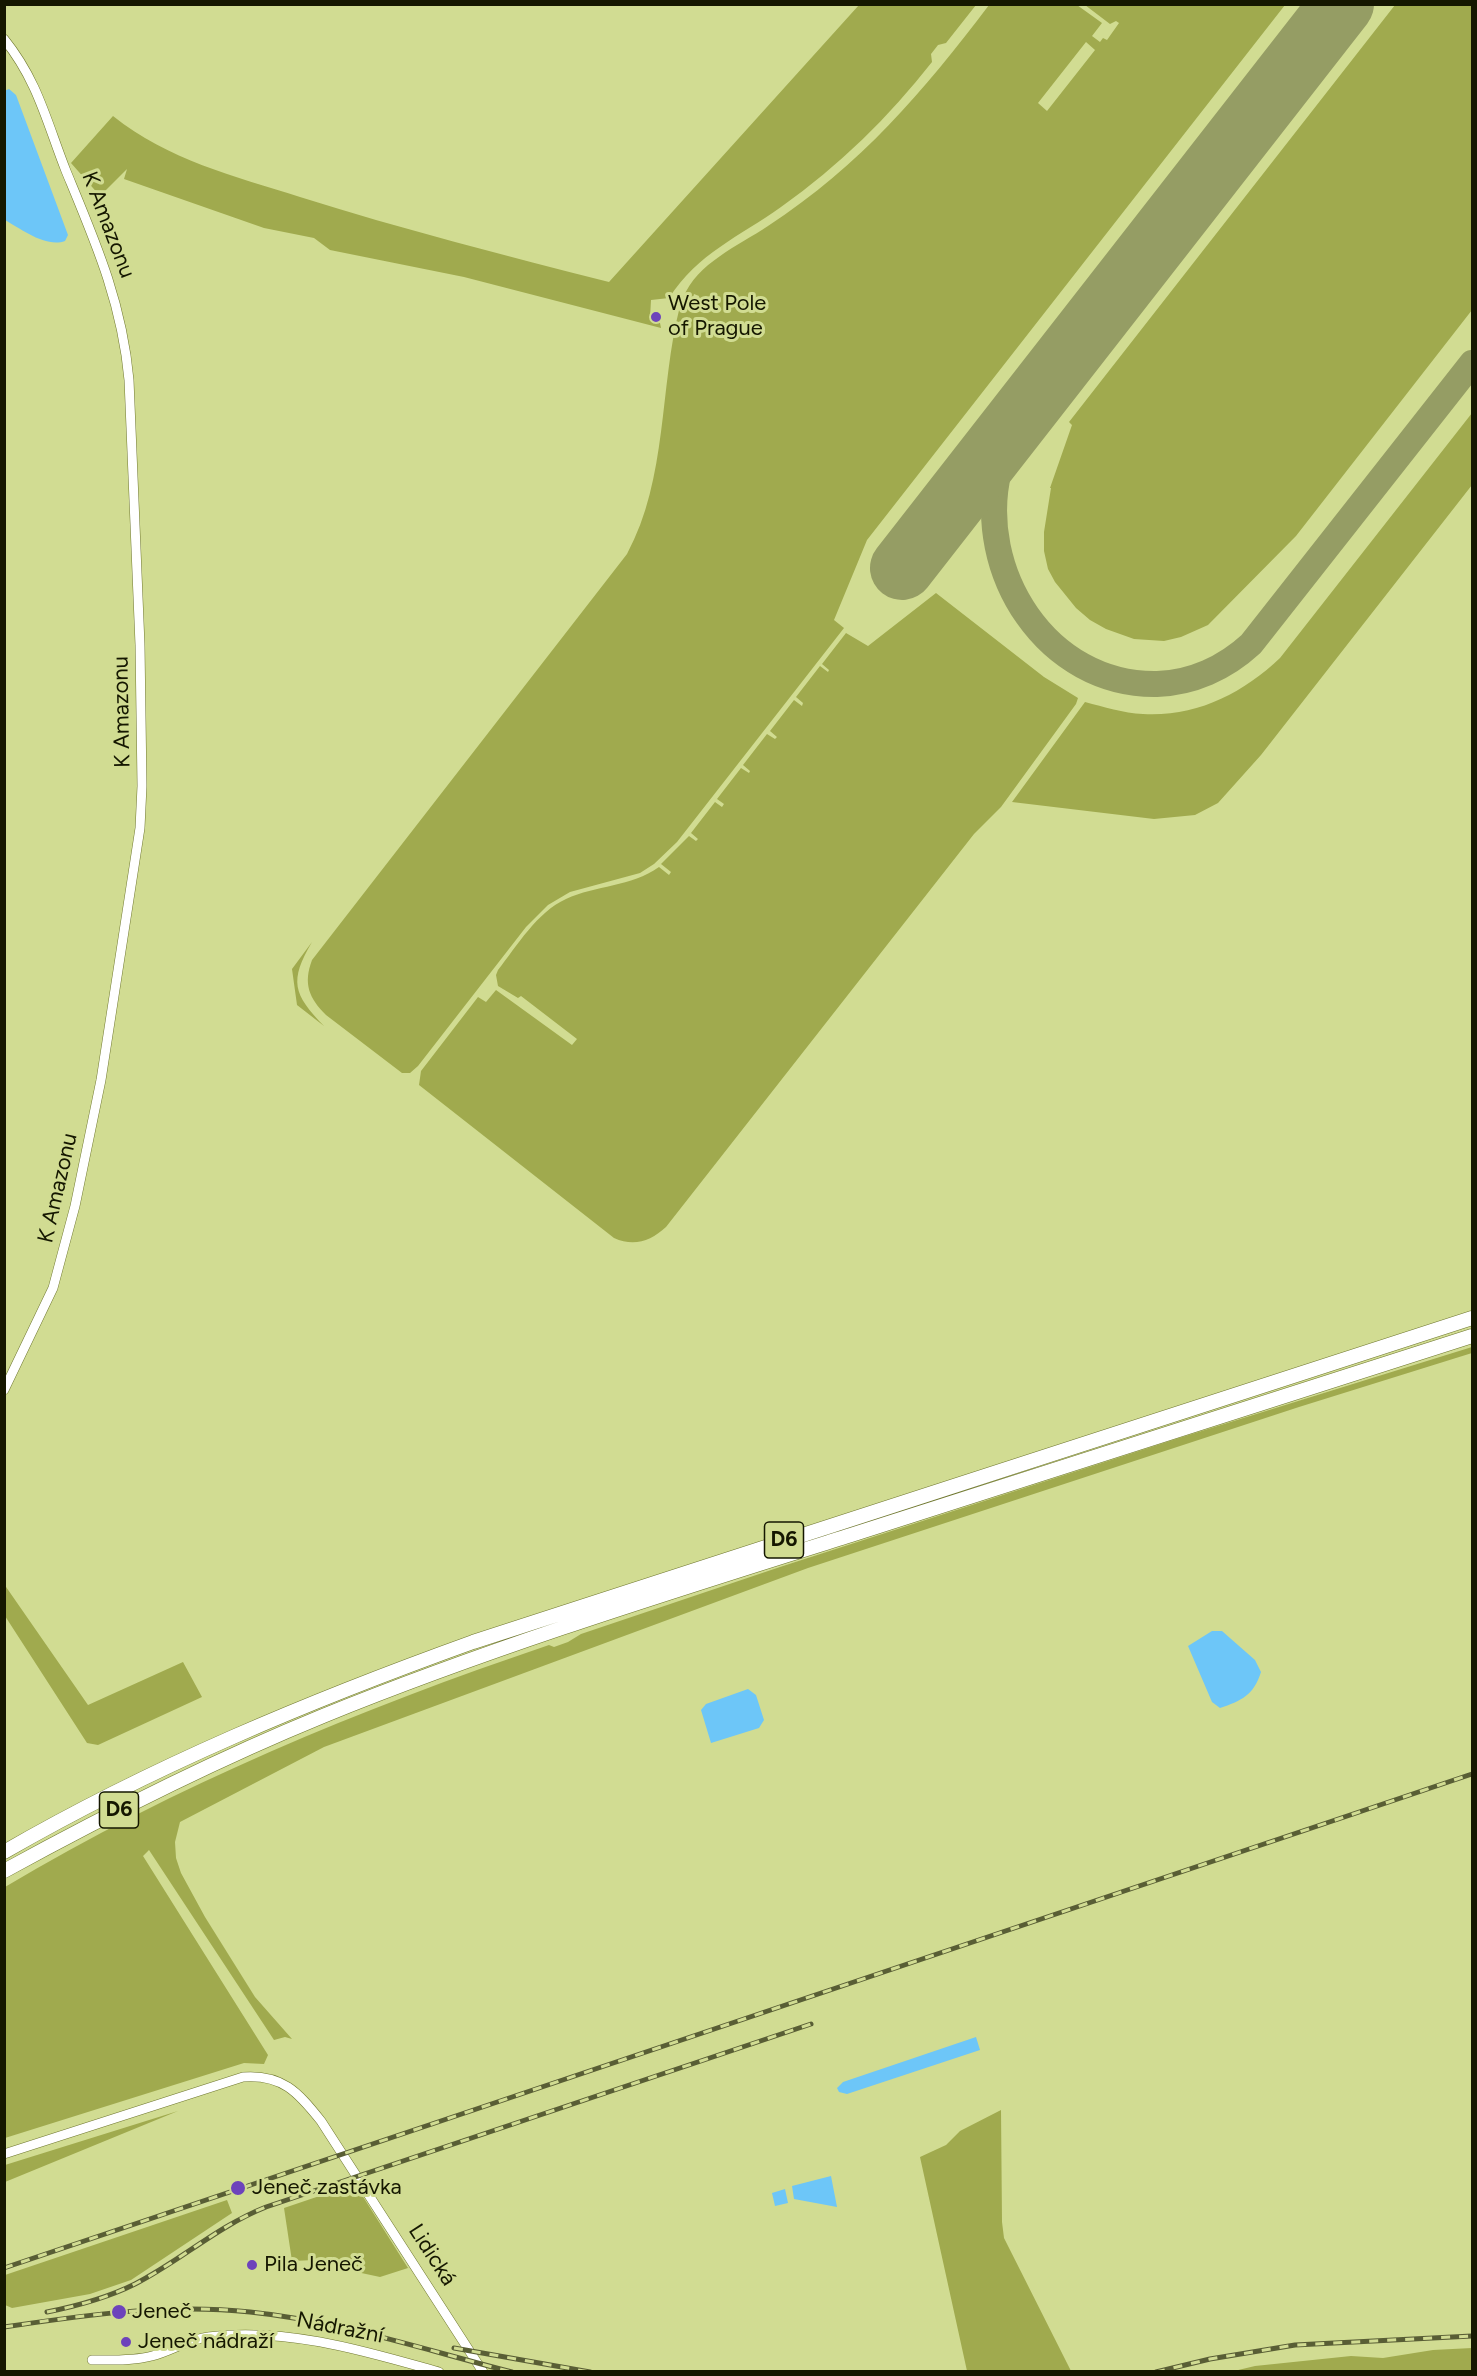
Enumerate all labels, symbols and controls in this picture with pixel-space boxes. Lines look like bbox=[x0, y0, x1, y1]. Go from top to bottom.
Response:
street label: K Amazonu bbox=[76, 168, 140, 282]
place label: West Pole of Prague bbox=[668, 291, 766, 342]
marker: West Pole of Prague bbox=[649, 310, 663, 324]
street label: K Amazonu bbox=[108, 656, 136, 768]
street label: K Amazonu bbox=[33, 1131, 83, 1245]
road number: D6 bbox=[764, 1522, 804, 1558]
road number: D6 bbox=[100, 1792, 138, 1828]
place label: Jeneč zastávka bbox=[252, 2175, 402, 2201]
marker: Jeneč zastávka bbox=[229, 2179, 247, 2197]
street label: Lidická bbox=[402, 2219, 462, 2291]
place label: Pila Jeneč bbox=[264, 2252, 363, 2278]
marker: Pila Jeneč bbox=[245, 2258, 259, 2272]
place label: Jeneč bbox=[132, 2299, 192, 2325]
marker: Jeneč bbox=[110, 2303, 128, 2321]
street label: Nádražní bbox=[294, 2307, 386, 2349]
place label: Jeneč nádraží bbox=[138, 2329, 274, 2355]
marker: Jeneč nádraží bbox=[119, 2335, 133, 2349]

